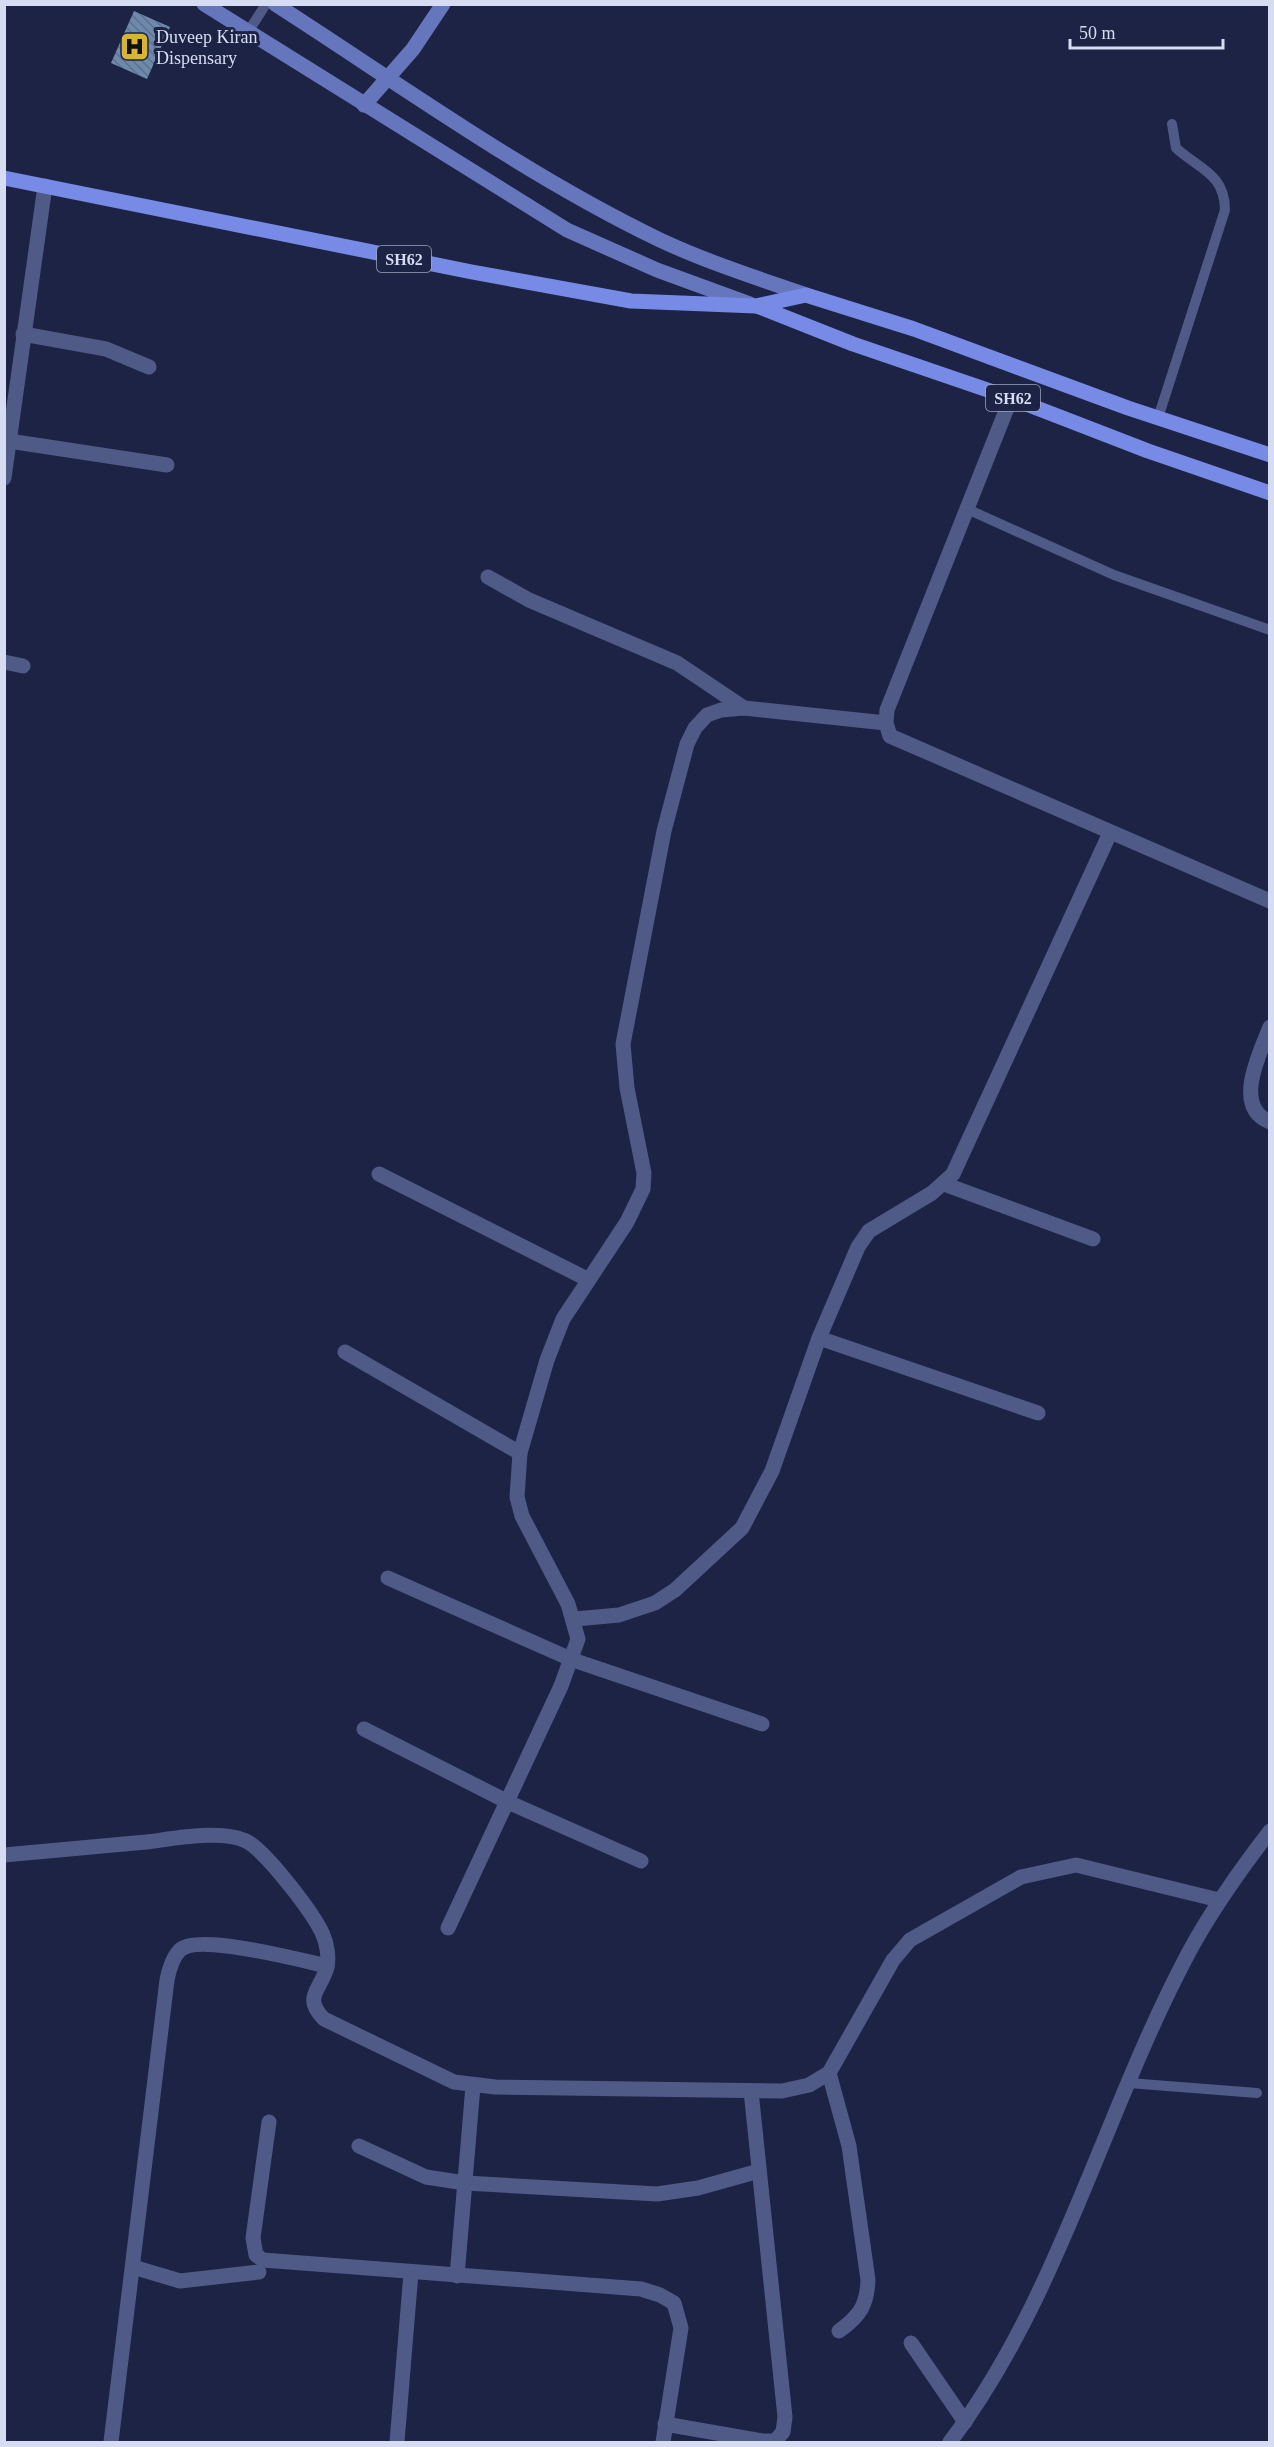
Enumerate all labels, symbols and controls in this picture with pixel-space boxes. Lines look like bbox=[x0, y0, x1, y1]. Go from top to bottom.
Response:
scale bar bbox=[1070, 12, 1223, 50]
text: 50 m bbox=[1079, 23, 1116, 43]
place label: Duveep Kiran Dispensary bbox=[156, 27, 257, 68]
hospital icon: Duveep Kiran Dispensary bbox=[119, 31, 151, 63]
road number: SH62 bbox=[377, 246, 431, 272]
road number: SH62 bbox=[986, 385, 1040, 411]

